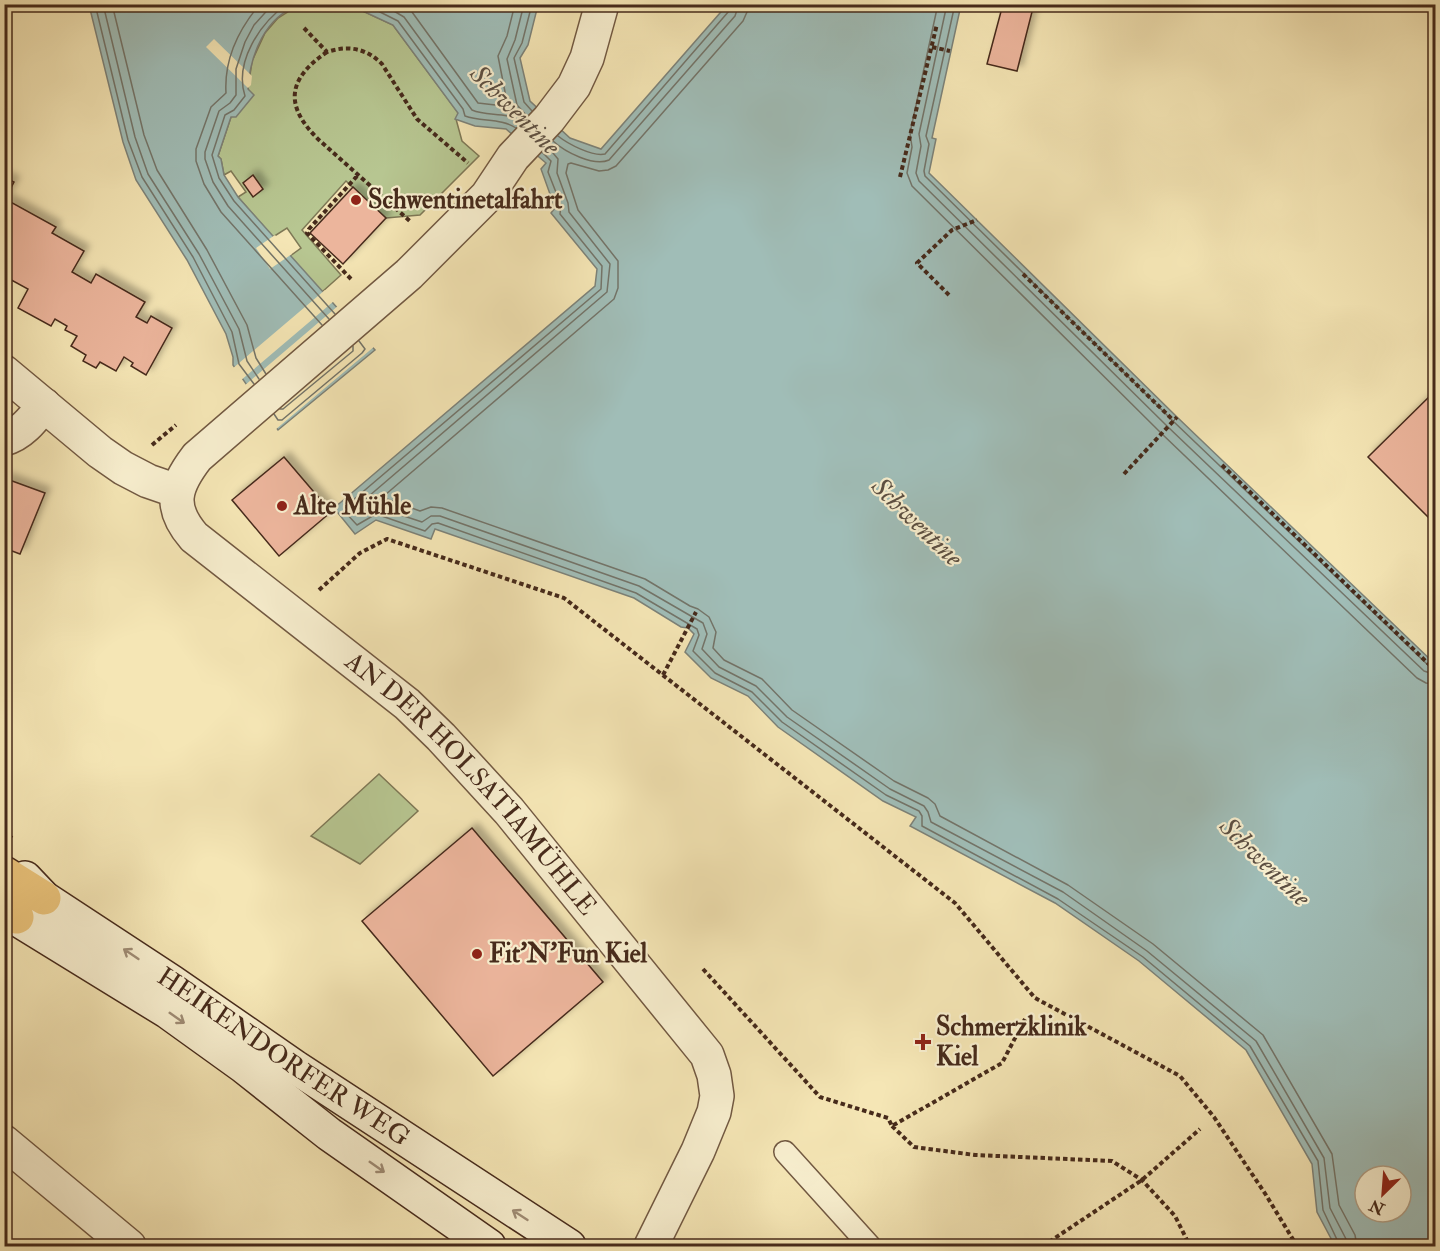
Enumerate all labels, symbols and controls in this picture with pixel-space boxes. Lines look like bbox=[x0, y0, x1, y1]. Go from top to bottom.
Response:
water label: Schwentine bbox=[462, 57, 568, 163]
place label: Schwentinetalfahrt bbox=[368, 184, 563, 216]
marker: Schwentinetalfahrt bbox=[349, 193, 363, 207]
water label: Schwentine bbox=[864, 470, 970, 574]
place label: Alte Mühle bbox=[293, 490, 411, 522]
marker: Alte Mühle bbox=[275, 499, 289, 513]
street label: AN DER HOLSATIAMÜHLE bbox=[338, 645, 603, 922]
water label: Schwentine bbox=[1212, 810, 1318, 914]
place label: Fit'N'Fun Kiel bbox=[489, 938, 648, 970]
marker: Fit'N'Fun Kiel bbox=[470, 947, 484, 961]
one-way arrow bbox=[123, 948, 140, 961]
street label: HEIKENDORFER WEG bbox=[151, 961, 416, 1154]
place label: Schmerzklinik Kiel bbox=[936, 1011, 1087, 1073]
one-way arrow bbox=[168, 1012, 184, 1024]
marker: Schmerzklinik Kiel bbox=[914, 1033, 932, 1051]
one-way arrow bbox=[368, 1161, 384, 1173]
north arrow bbox=[1353, 1164, 1413, 1224]
text: N bbox=[1366, 1194, 1389, 1219]
one-way arrow bbox=[512, 1208, 529, 1220]

